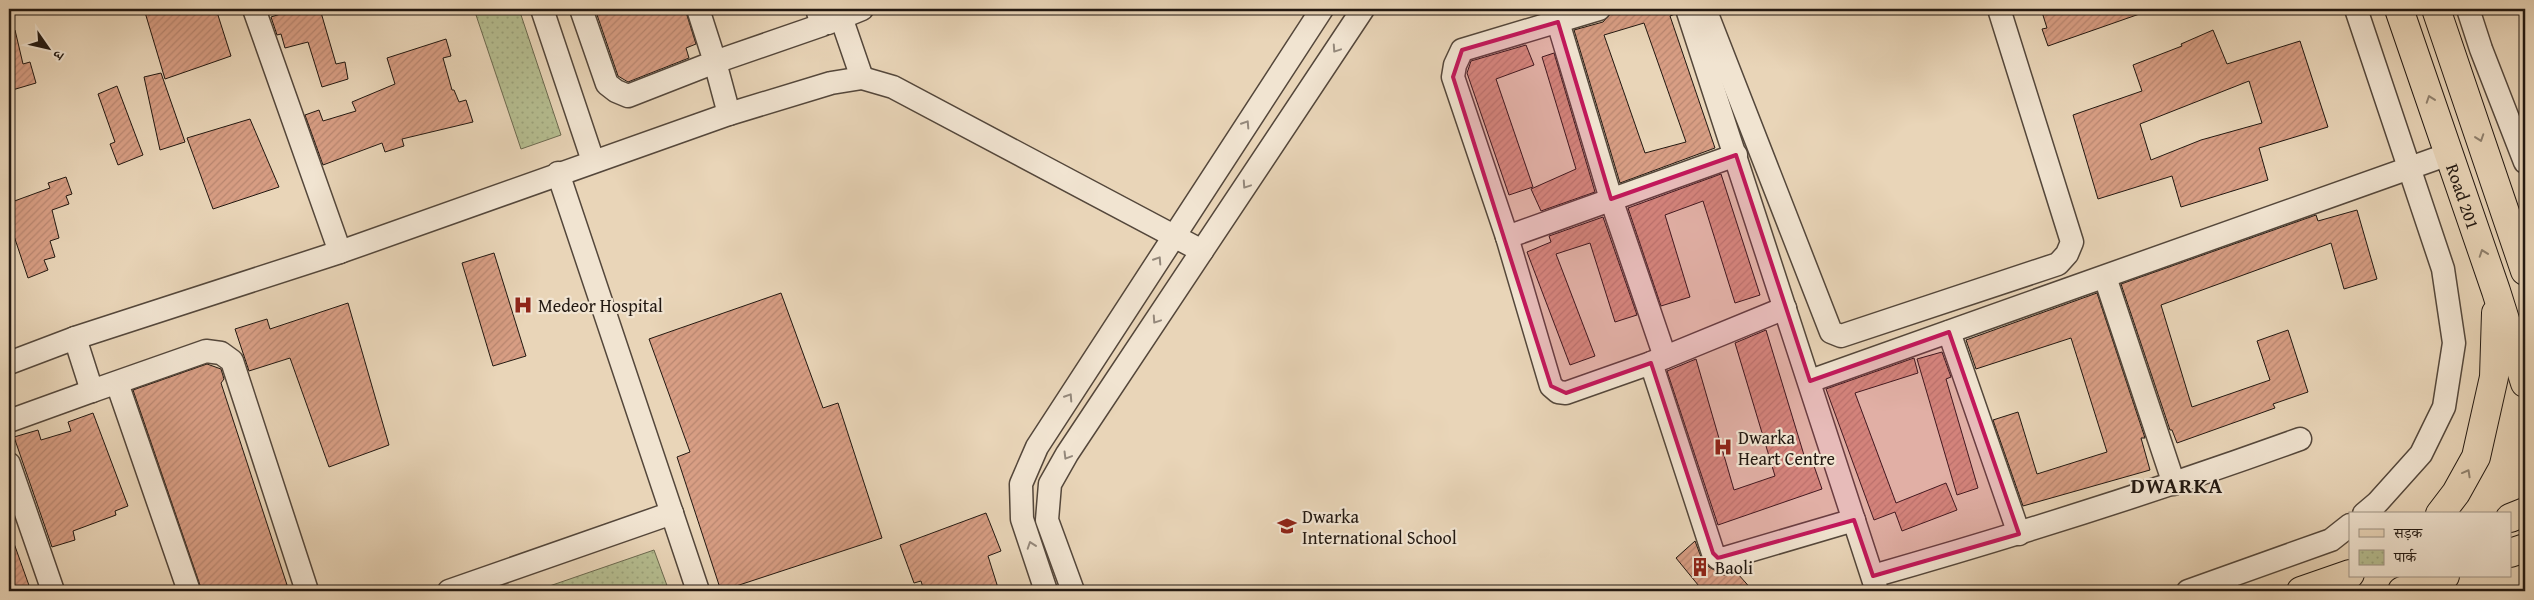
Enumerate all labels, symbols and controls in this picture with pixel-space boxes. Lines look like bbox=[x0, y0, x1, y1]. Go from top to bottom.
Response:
north arrow bbox=[22, 22, 72, 72]
one-way arrow bbox=[1333, 44, 1342, 53]
text: उ bbox=[48, 46, 70, 65]
one-way arrow bbox=[2426, 96, 2436, 104]
one-way arrow bbox=[1240, 121, 1250, 130]
one-way arrow bbox=[2474, 133, 2484, 141]
street label: Road 201 bbox=[2440, 160, 2487, 233]
one-way arrow bbox=[1243, 179, 1252, 188]
one-way arrow bbox=[2479, 249, 2489, 258]
one-way arrow bbox=[1151, 257, 1161, 266]
place label: Medeor Hospital bbox=[538, 292, 663, 319]
hospital icon: Medeor Hospital bbox=[512, 294, 534, 316]
one-way arrow bbox=[1153, 314, 1162, 324]
one-way arrow bbox=[1063, 393, 1072, 402]
place label: Dwarka Heart Centre bbox=[1738, 424, 1835, 472]
hospital icon: Dwarka Heart Centre bbox=[1712, 436, 1734, 458]
one-way arrow bbox=[1063, 450, 1073, 459]
district label: DWARKA bbox=[2131, 469, 2223, 501]
one-way arrow bbox=[2461, 470, 2471, 479]
place label: Dwarka International School bbox=[1302, 503, 1457, 551]
legend bbox=[2349, 512, 2512, 578]
school or university icon: Dwarka International School bbox=[1276, 515, 1298, 537]
text: सड़क bbox=[2393, 522, 2423, 543]
one-way arrow bbox=[1026, 541, 1036, 550]
text: पार्क bbox=[2393, 546, 2417, 567]
place label: Baoli bbox=[1715, 554, 1753, 581]
building icon: Baoli bbox=[1689, 556, 1711, 578]

